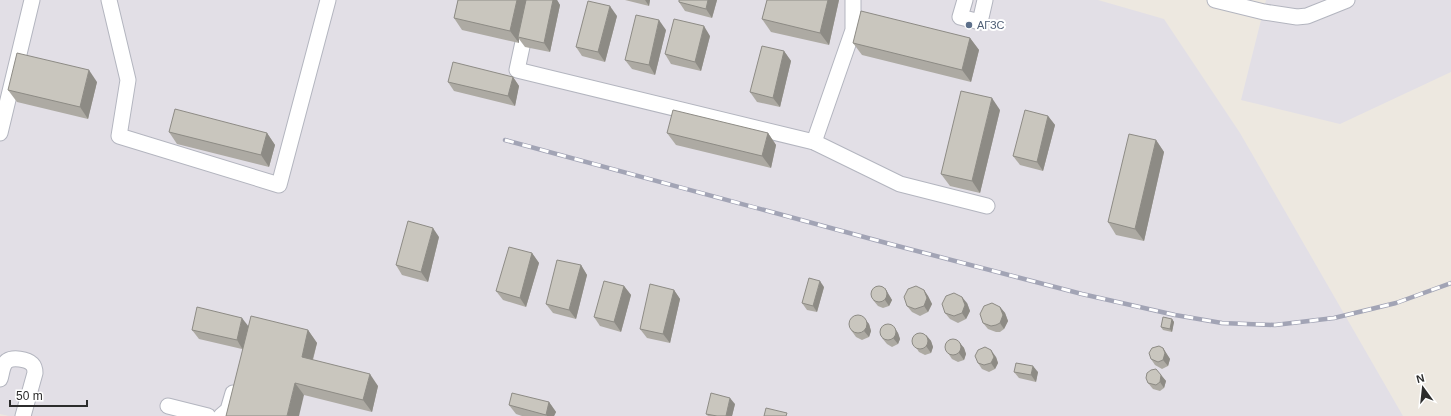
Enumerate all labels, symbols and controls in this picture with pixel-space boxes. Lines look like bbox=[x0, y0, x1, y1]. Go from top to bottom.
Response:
place label: АГЗС bbox=[977, 19, 1005, 31]
marker: АГЗС bbox=[964, 20, 974, 30]
north arrow bbox=[1403, 368, 1443, 408]
text: N bbox=[1415, 372, 1426, 385]
scale bar bbox=[10, 382, 87, 408]
text: 50 m bbox=[16, 389, 43, 403]

